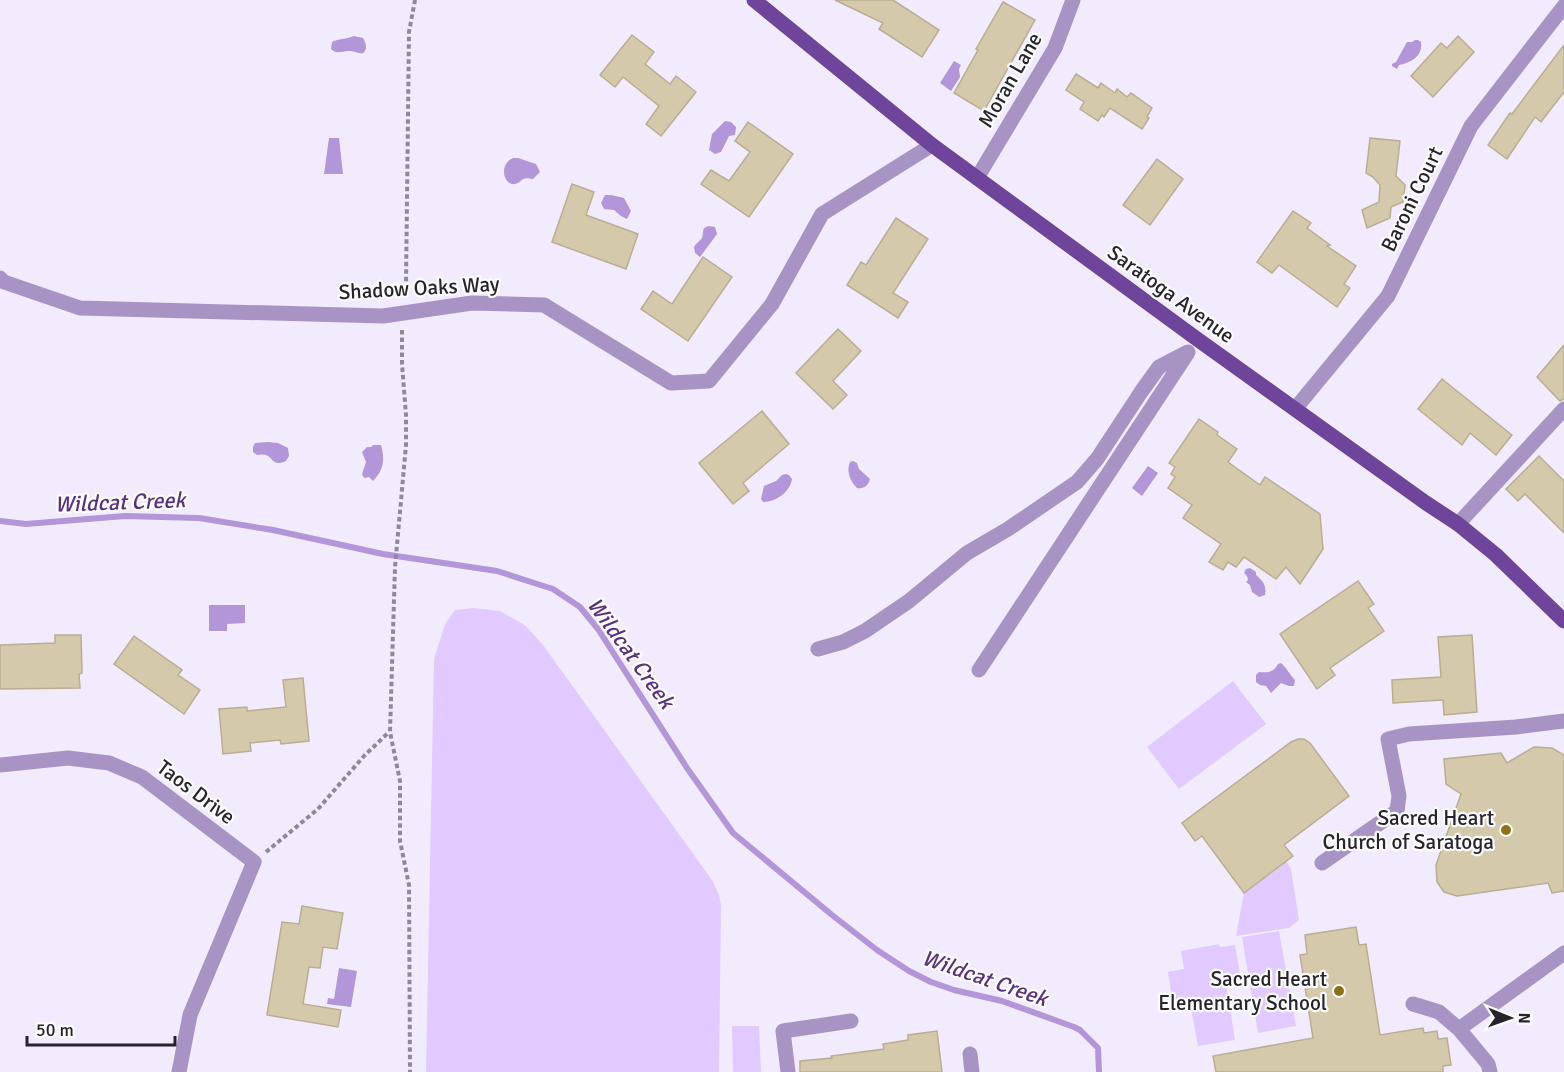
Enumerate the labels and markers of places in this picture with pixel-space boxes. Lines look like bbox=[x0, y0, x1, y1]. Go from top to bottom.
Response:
place label: Sacred Heart Church of Saratoga bbox=[1323, 805, 1494, 855]
marker: Sacred Heart Church of Saratoga bbox=[1499, 823, 1513, 837]
place label: Sacred Heart Elementary School bbox=[1158, 966, 1327, 1016]
marker: Sacred Heart Elementary School bbox=[1332, 984, 1346, 998]

